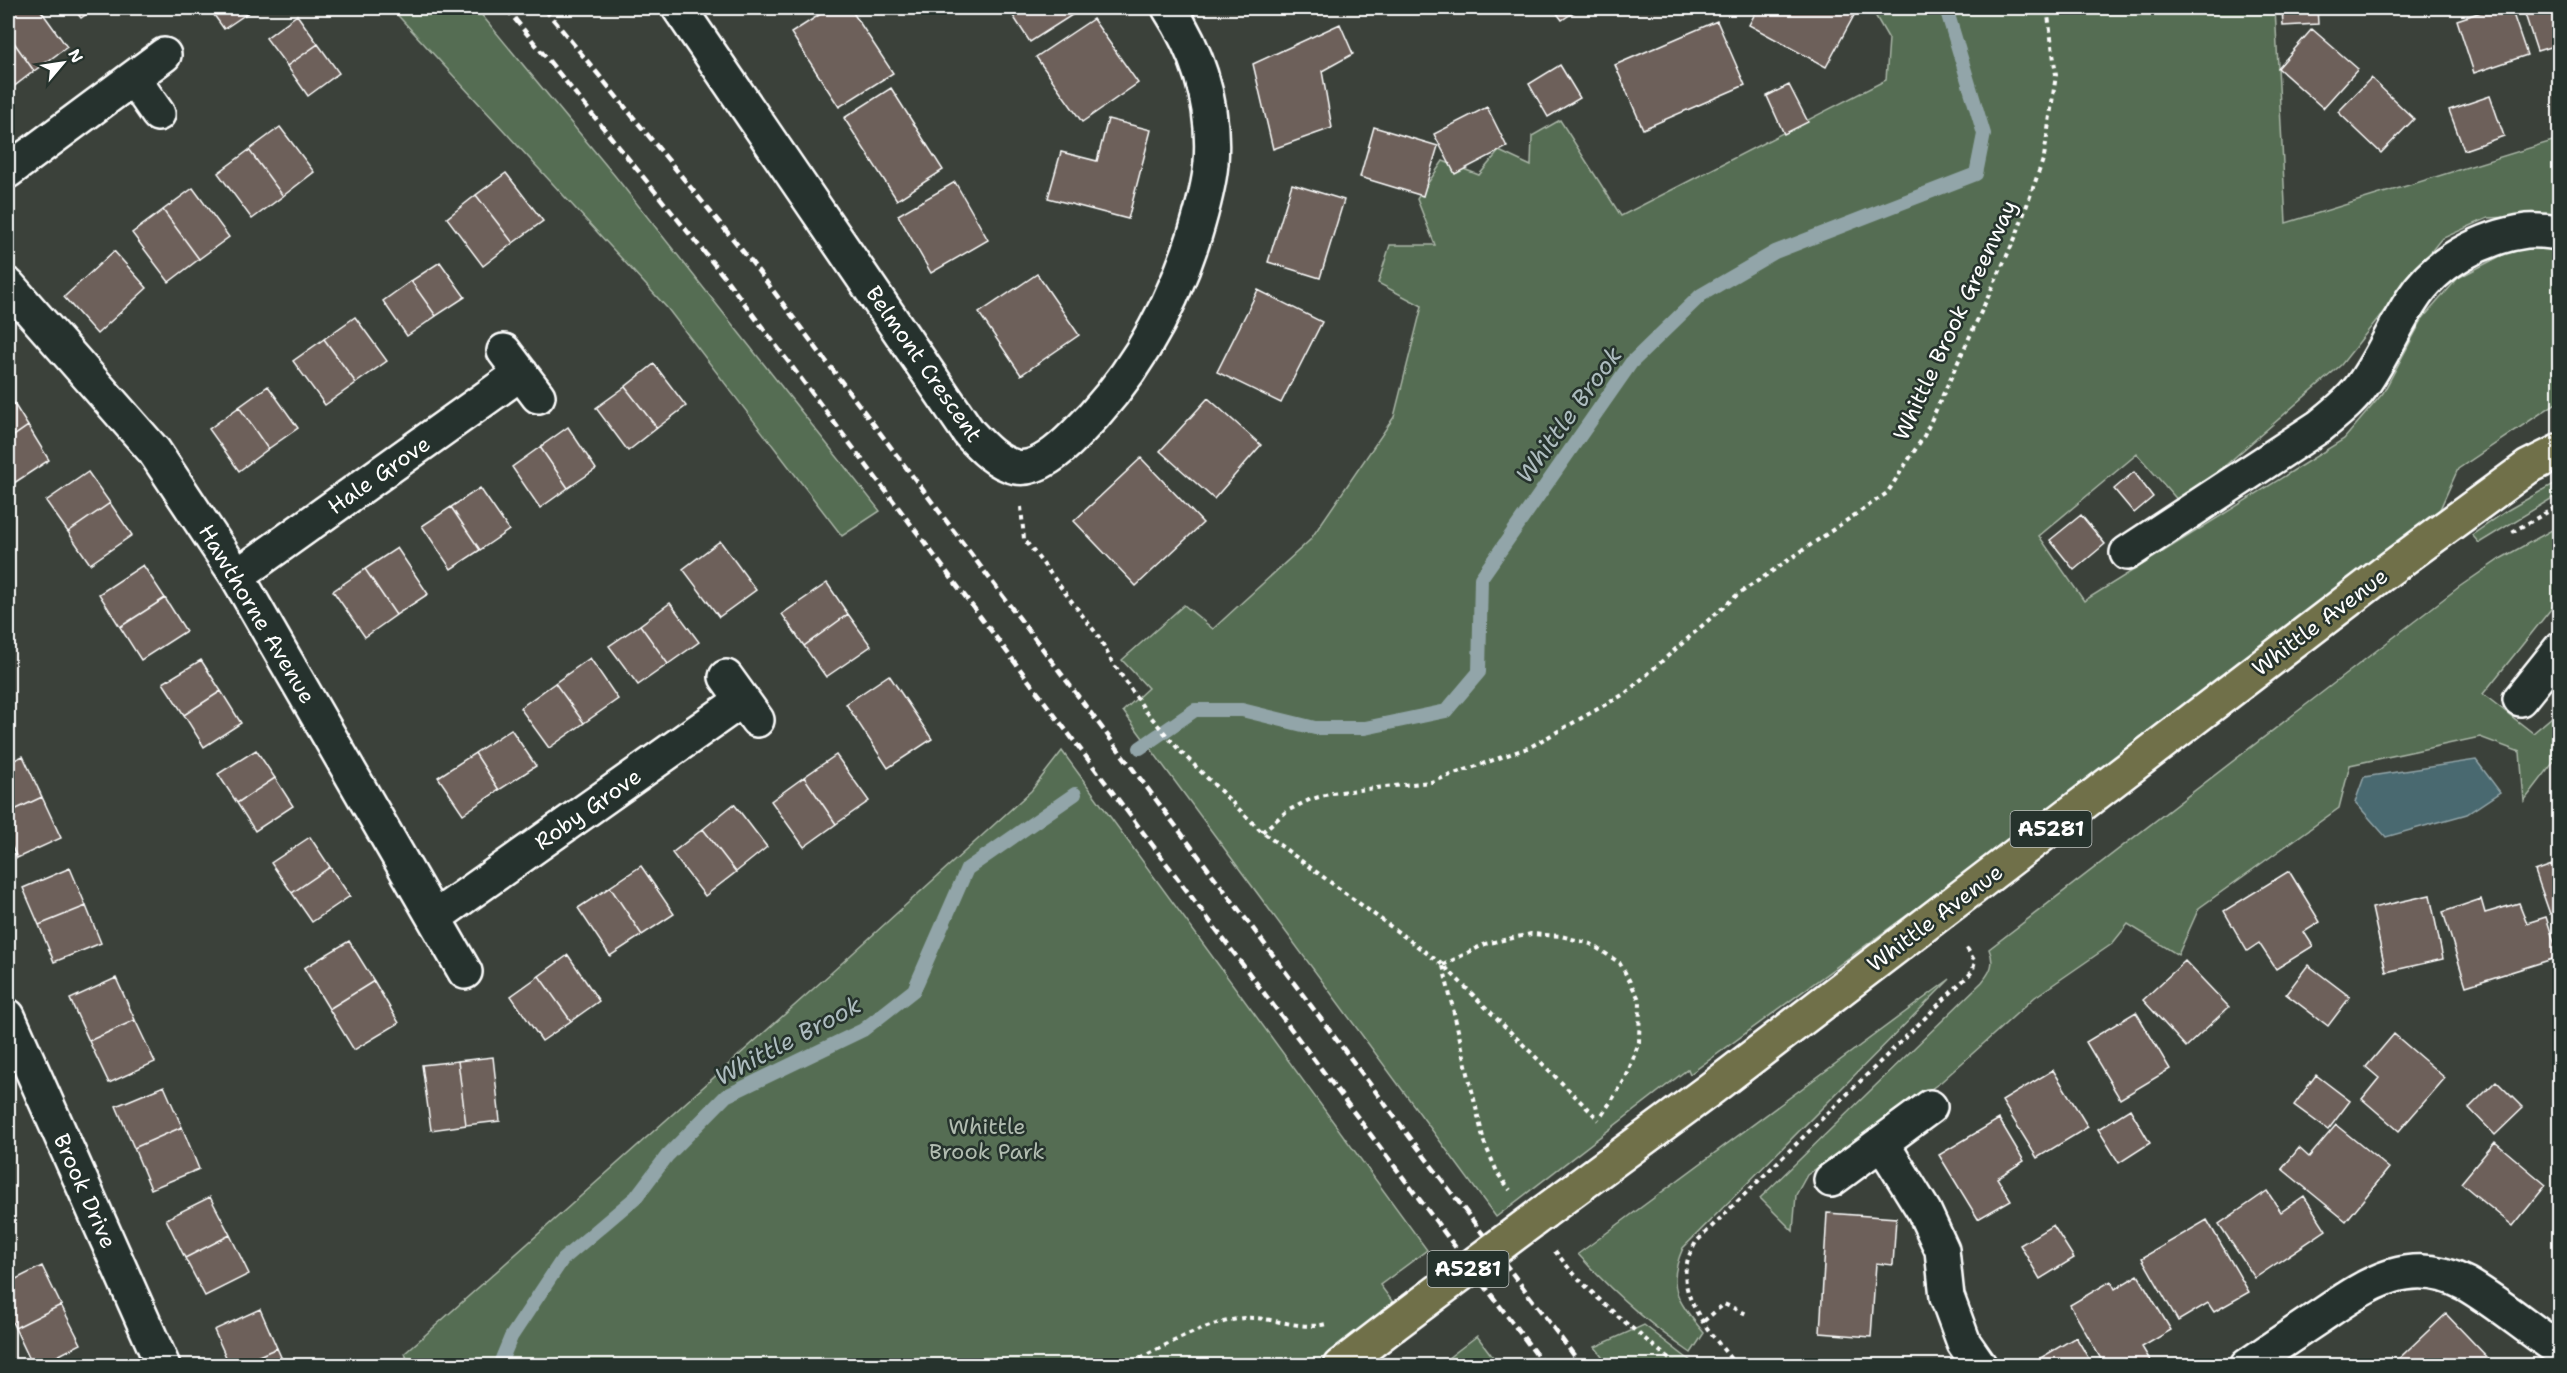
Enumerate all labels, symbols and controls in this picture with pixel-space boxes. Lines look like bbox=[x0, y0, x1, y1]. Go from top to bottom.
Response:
north arrow bbox=[33, 33, 93, 93]
text: N bbox=[63, 45, 88, 67]
street label: Whittle Brook Greenway bbox=[1886, 195, 2024, 445]
street label: Belmont Crescent bbox=[859, 280, 989, 448]
water label: Whittle Brook bbox=[1509, 340, 1630, 490]
street label: Hale Grove bbox=[322, 429, 436, 521]
street label: Hawthorne Avenue bbox=[192, 519, 322, 709]
street label: Whittle Avenue bbox=[2246, 561, 2394, 683]
street label: Roby Grove bbox=[529, 762, 647, 856]
road number: A5281 bbox=[2010, 811, 2092, 847]
street label: Whittle Avenue bbox=[1861, 857, 2009, 979]
water label: Whittle Brook bbox=[709, 989, 867, 1093]
park label: Whittle Brook Park bbox=[929, 1112, 1045, 1166]
street label: Brook Drive bbox=[47, 1129, 123, 1253]
road number: A5281 bbox=[1428, 1251, 1508, 1287]

